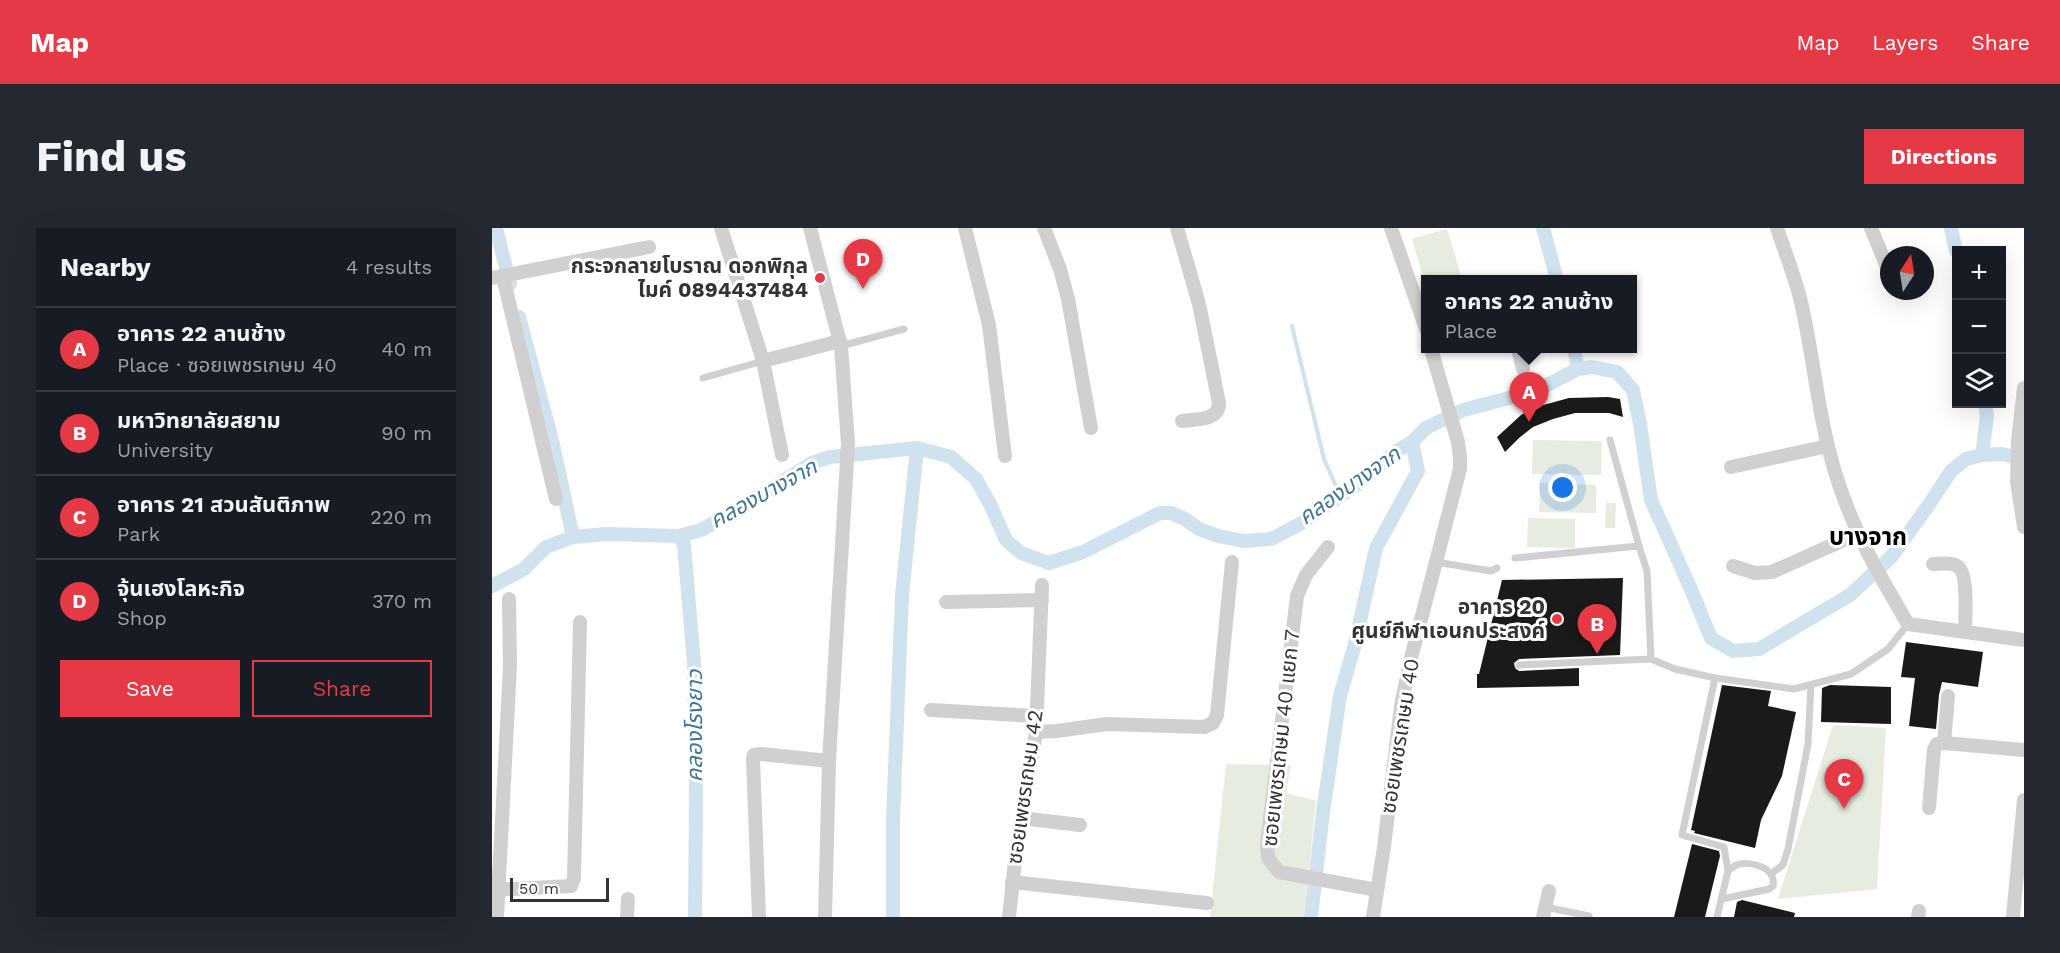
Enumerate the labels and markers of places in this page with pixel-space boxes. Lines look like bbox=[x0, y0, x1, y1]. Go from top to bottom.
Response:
pin: D bbox=[844, 239, 883, 289]
place label: กระจกลายโบราณ ดอกพิกุล ไมค์ 0894437484 bbox=[571, 253, 808, 302]
marker: กระจกลายโบราณ ดอกพิกุล ไมค์ 0894437484 bbox=[813, 271, 827, 285]
pin: A bbox=[1510, 372, 1548, 422]
place label: อาคาร 20 ศูนย์กีฬาเอนกประสงค์ bbox=[1351, 594, 1545, 644]
pin: B bbox=[1578, 604, 1616, 654]
marker: อาคาร 20 ศูนย์กีฬาเอนกประสงค์ bbox=[1550, 612, 1564, 626]
pin: C bbox=[1824, 760, 1864, 809]

